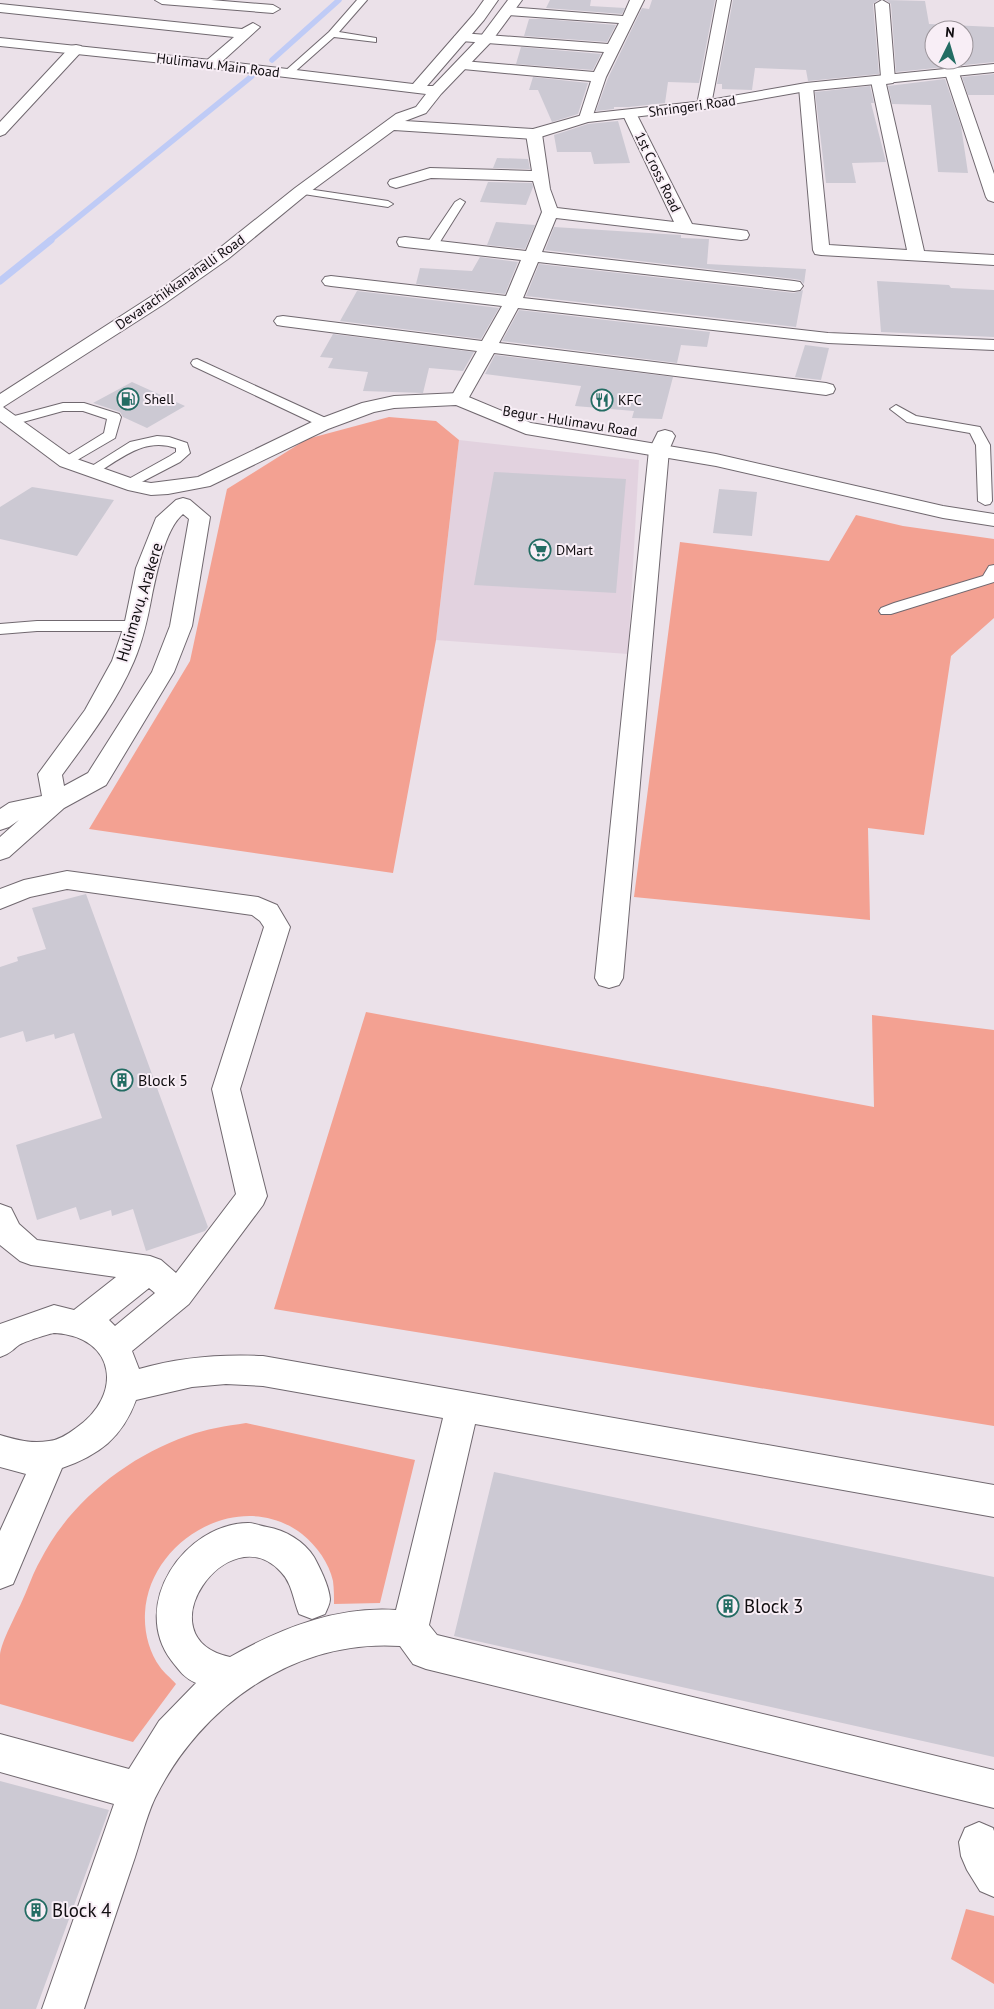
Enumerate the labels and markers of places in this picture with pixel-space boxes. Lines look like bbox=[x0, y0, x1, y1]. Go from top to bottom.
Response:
fuel station icon: Shell bbox=[116, 387, 140, 411]
restaurant icon: KFC bbox=[590, 388, 614, 412]
place label: Shell bbox=[144, 390, 174, 408]
place label: KFC bbox=[618, 391, 642, 409]
supermarket icon: DMart bbox=[528, 538, 552, 562]
place label: DMart bbox=[556, 541, 593, 559]
building icon: Block 5 bbox=[110, 1068, 134, 1092]
place label: Block 5 bbox=[138, 1070, 188, 1090]
building icon: Block 3 bbox=[716, 1594, 740, 1618]
place label: Block 3 bbox=[744, 1594, 803, 1618]
building icon: Block 4 bbox=[24, 1898, 48, 1922]
place label: Block 4 bbox=[52, 1898, 111, 1922]

